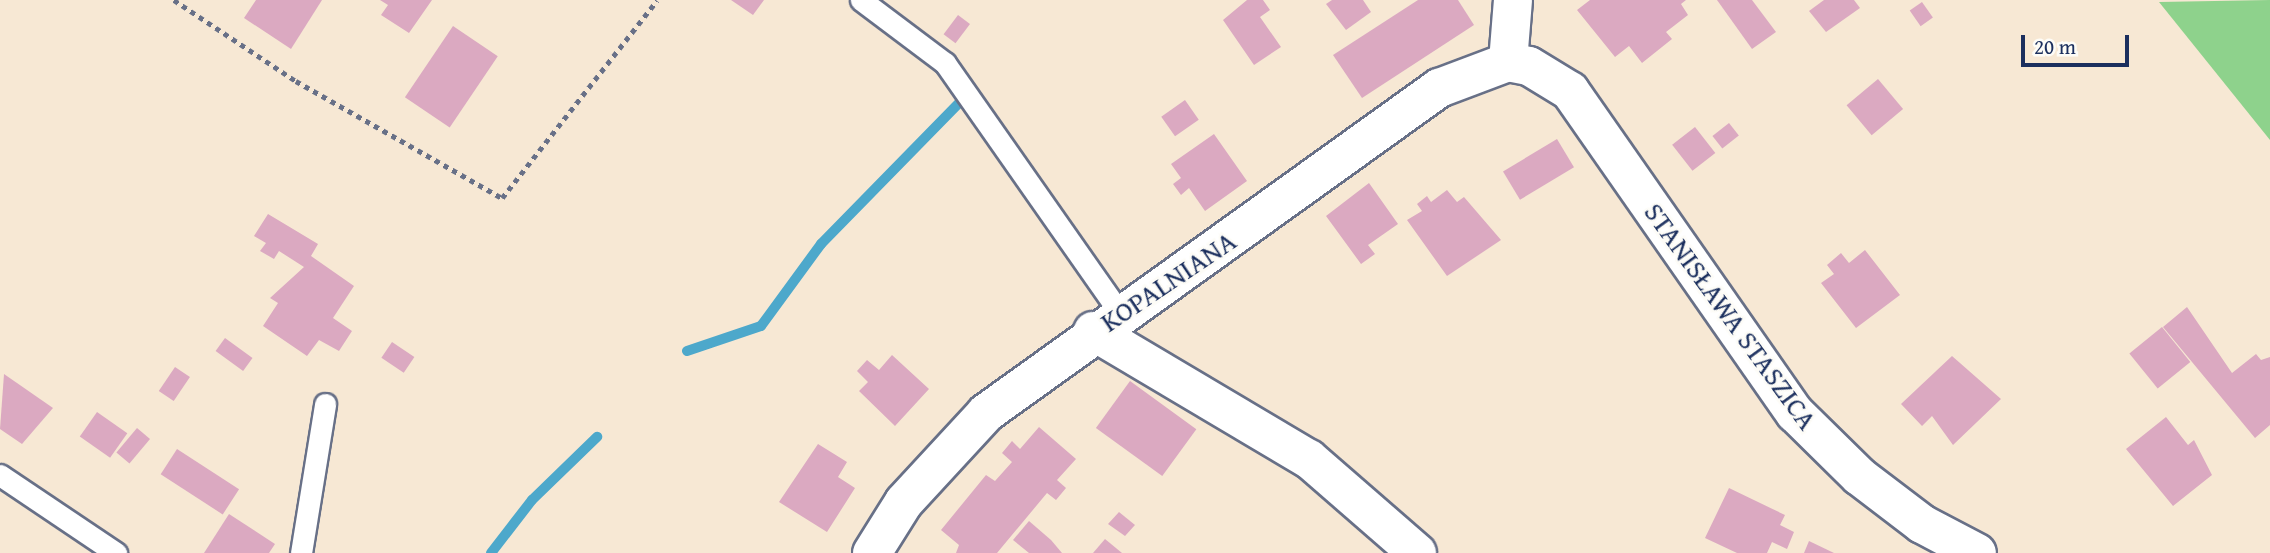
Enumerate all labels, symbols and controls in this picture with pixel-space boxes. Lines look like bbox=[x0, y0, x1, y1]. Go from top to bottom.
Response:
scale bar bbox=[2025, 21, 2134, 65]
text: 20 m bbox=[2034, 31, 2076, 62]
street label: STANISŁAWA STASZICA bbox=[1637, 196, 1825, 436]
street label: KOPALNIANA bbox=[1094, 223, 1242, 339]

